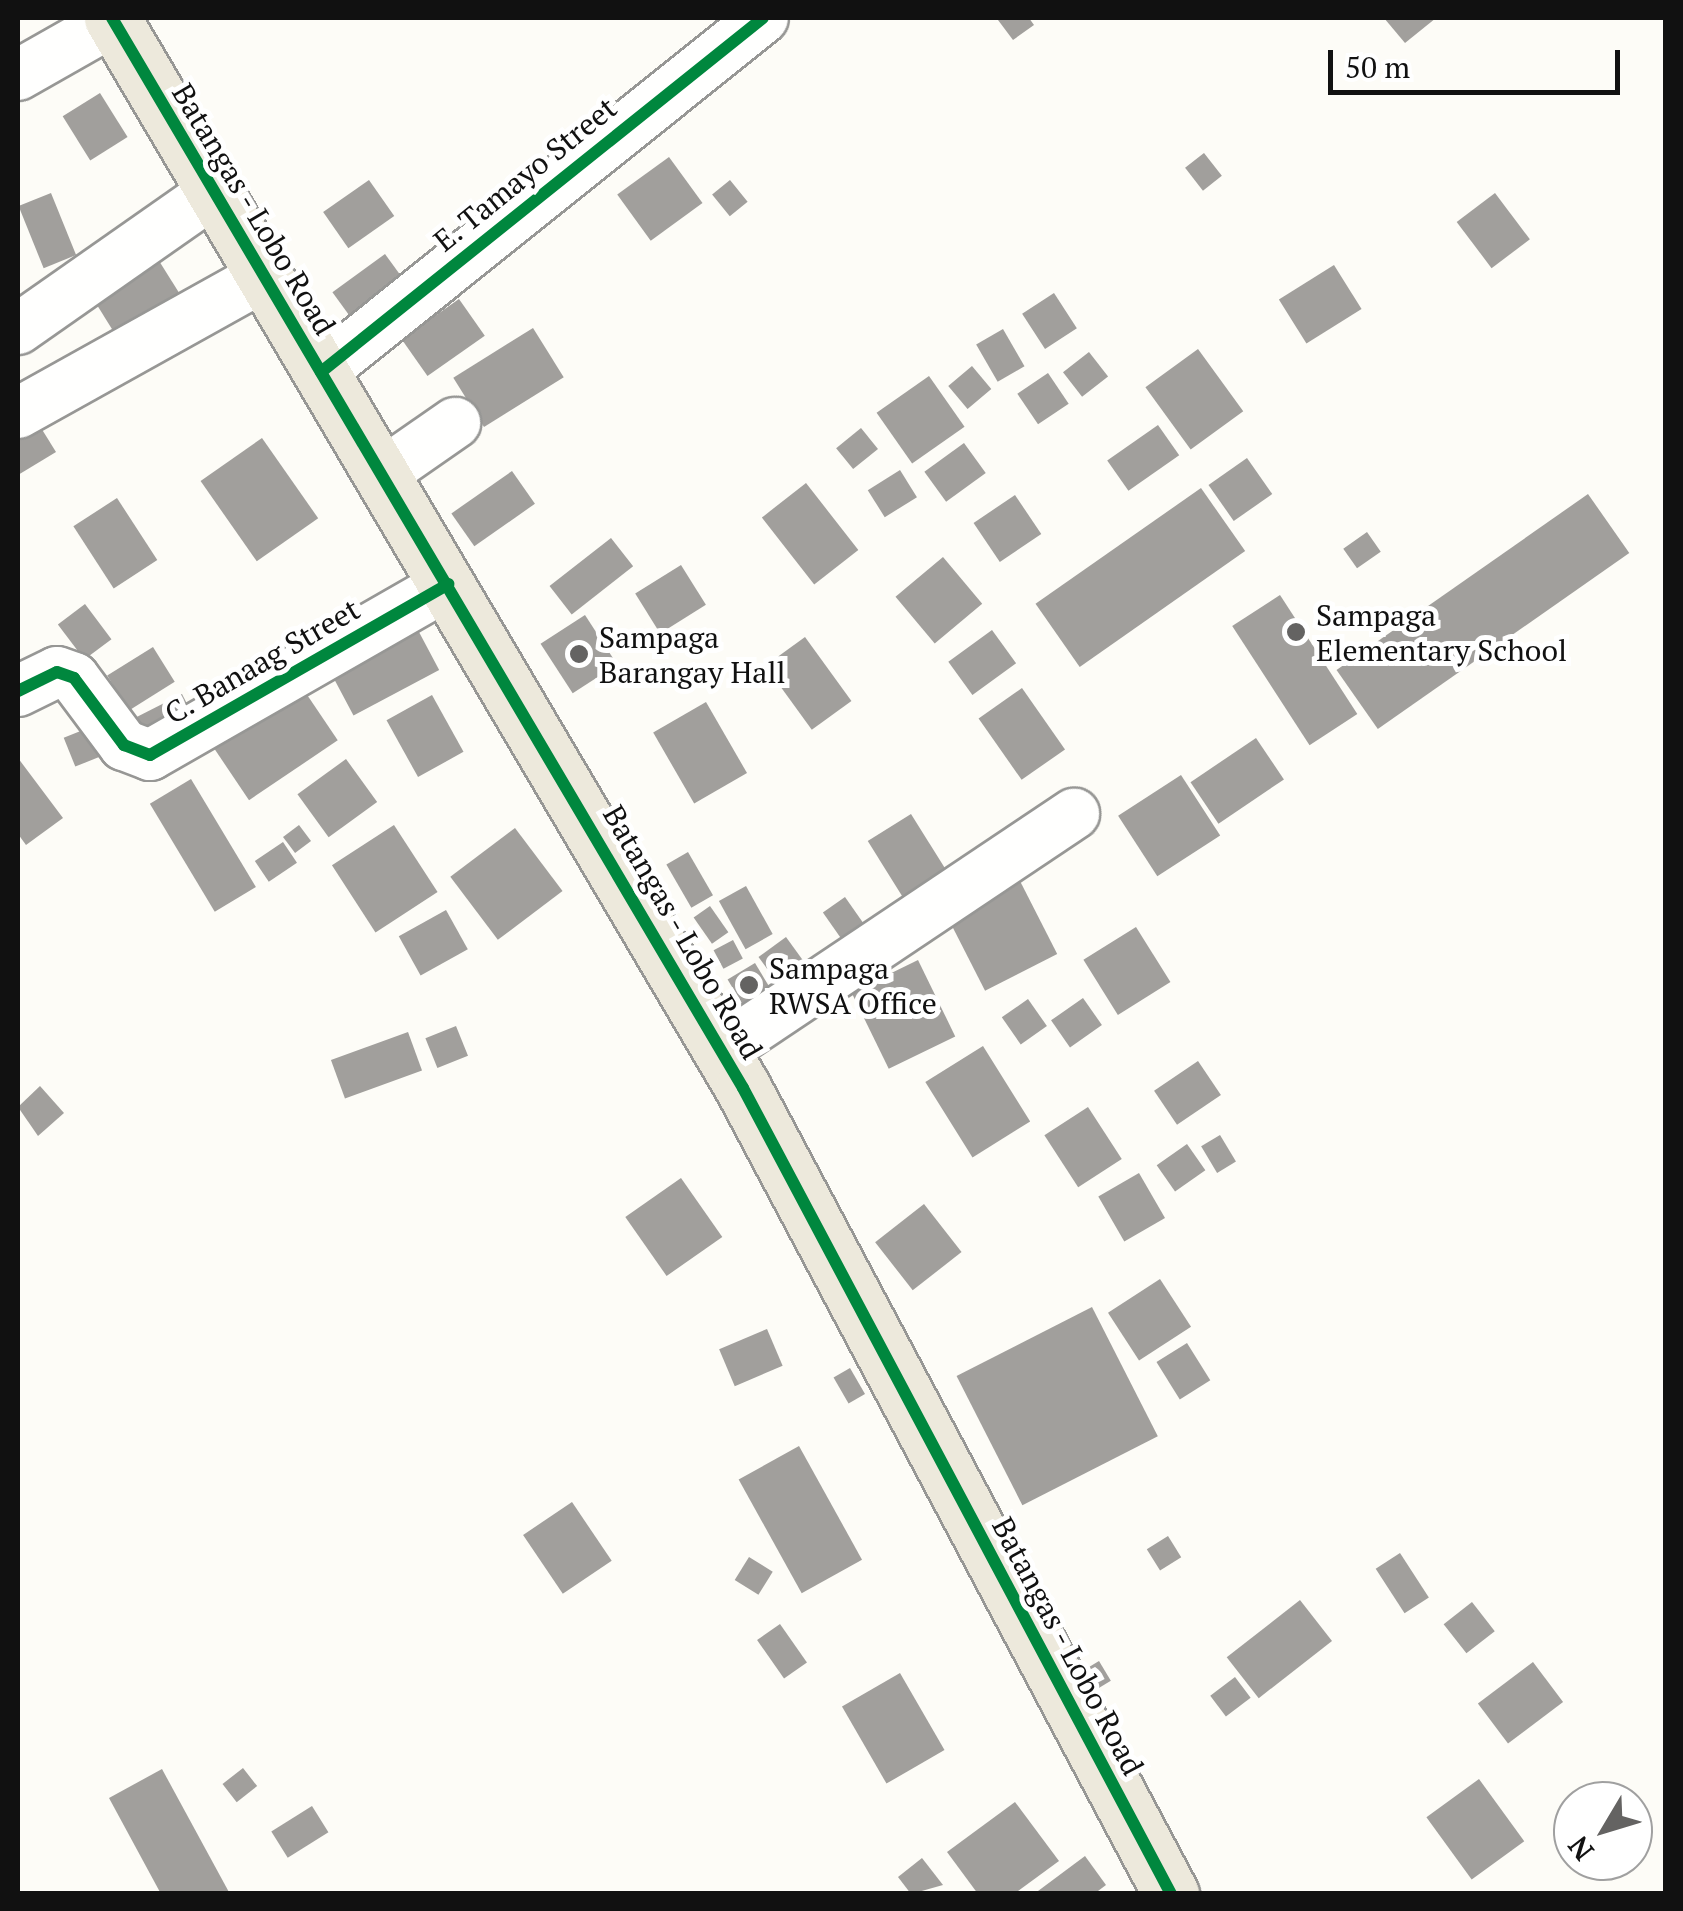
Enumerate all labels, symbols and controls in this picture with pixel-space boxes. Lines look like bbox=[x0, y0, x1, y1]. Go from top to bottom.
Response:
scale bar bbox=[1333, 30, 1626, 92]
text: 50 m bbox=[1345, 47, 1410, 87]
street label: Batangas - Lobo Road bbox=[164, 76, 344, 342]
street label: E. Tamayo Street bbox=[426, 89, 624, 259]
street label: C. Banaag Street bbox=[158, 590, 366, 732]
place label: Sampaga Elementary School bbox=[1316, 597, 1567, 668]
place label: Sampaga Barangay Hall bbox=[599, 619, 786, 690]
marker: Sampaga Elementary School bbox=[1285, 621, 1307, 643]
marker: Sampaga Barangay Hall bbox=[568, 643, 590, 665]
street label: Batangas - Lobo Road bbox=[595, 798, 771, 1066]
place label: Sampaga RWSA Office bbox=[769, 950, 937, 1020]
marker: Sampaga RWSA Office bbox=[738, 974, 760, 996]
street label: Batangas - Lobo Road bbox=[984, 1510, 1152, 1782]
north arrow bbox=[1553, 1781, 1653, 1881]
text: N bbox=[1559, 1829, 1602, 1868]

